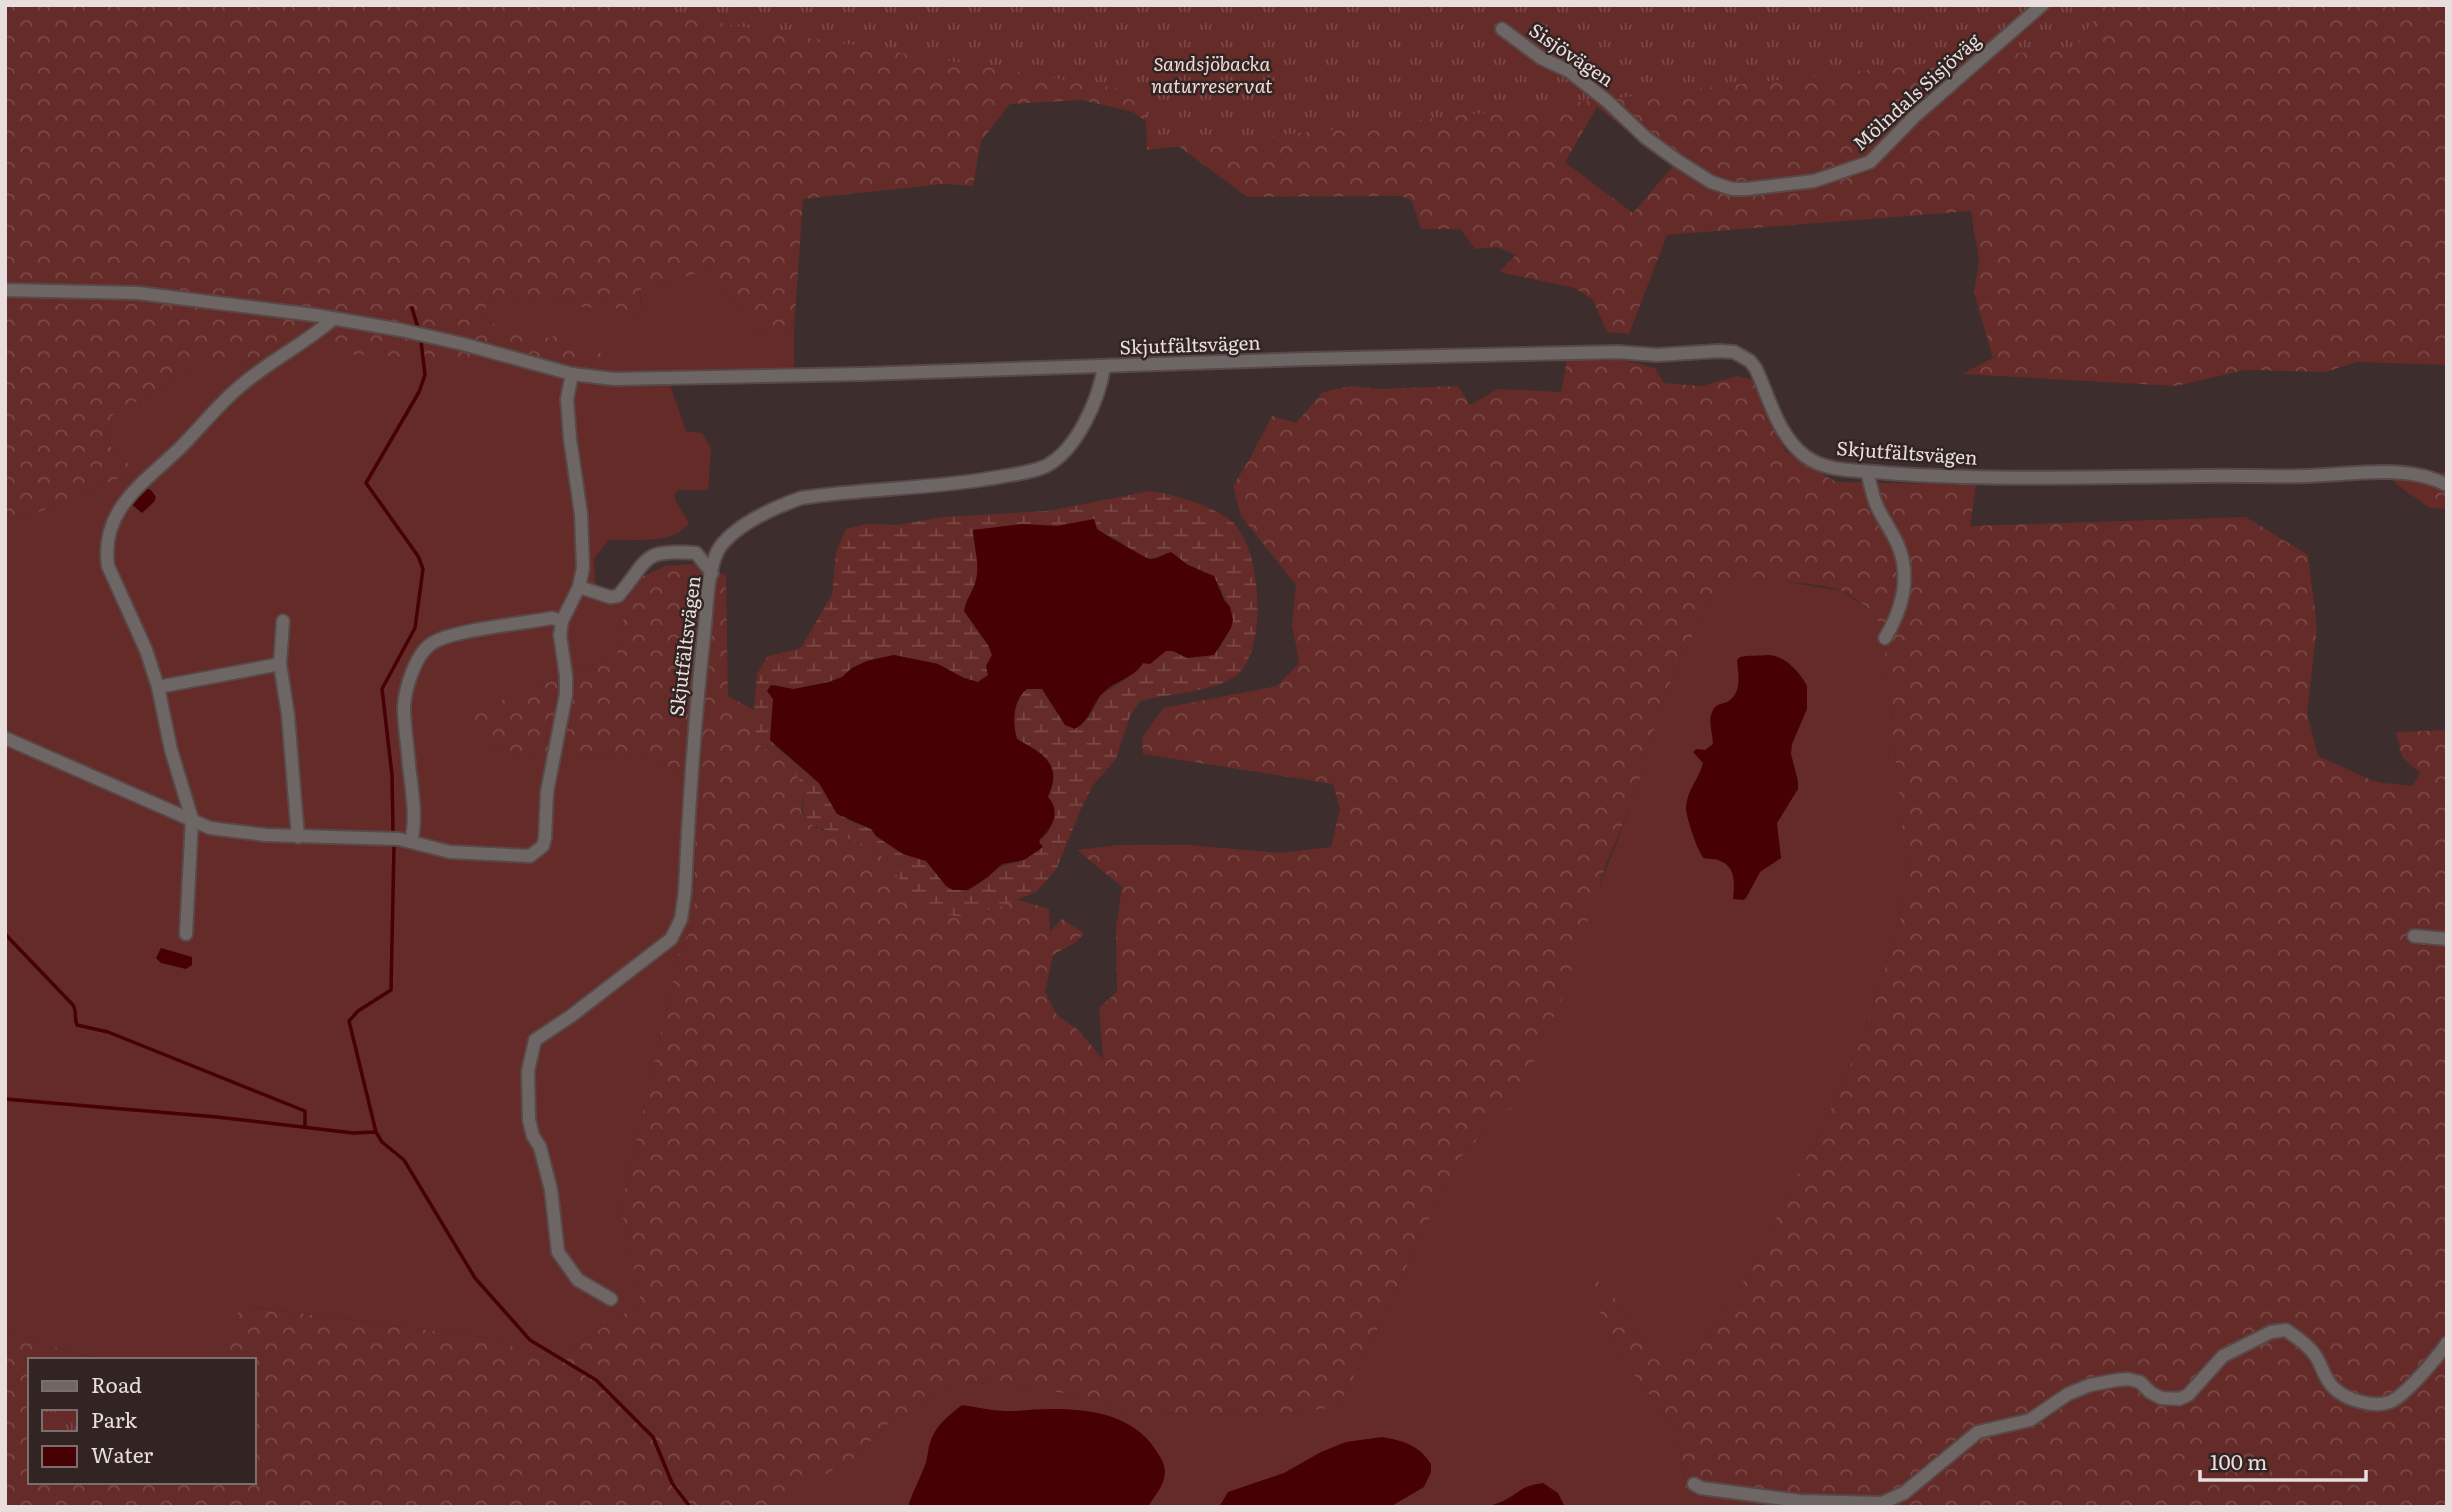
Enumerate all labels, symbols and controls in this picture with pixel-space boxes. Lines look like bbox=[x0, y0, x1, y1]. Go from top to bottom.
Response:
street label: Sisjövägen bbox=[1524, 15, 1620, 93]
street label: Mölndals Sisjöväg bbox=[1846, 26, 1986, 156]
park label: Sandsjöbacka naturreservat bbox=[1151, 49, 1273, 99]
street label: Skjutfältsvägen bbox=[1119, 328, 1261, 360]
street label: Skjutfältsvägen bbox=[1836, 433, 1978, 471]
street label: Skjutfältsvägen bbox=[661, 574, 707, 718]
legend bbox=[28, 1358, 256, 1484]
text: Road bbox=[91, 1368, 142, 1399]
text: Park bbox=[91, 1403, 137, 1434]
text: Water bbox=[91, 1438, 153, 1469]
scale bar bbox=[2200, 1438, 2366, 1482]
text: 100 m bbox=[2210, 1445, 2267, 1476]

